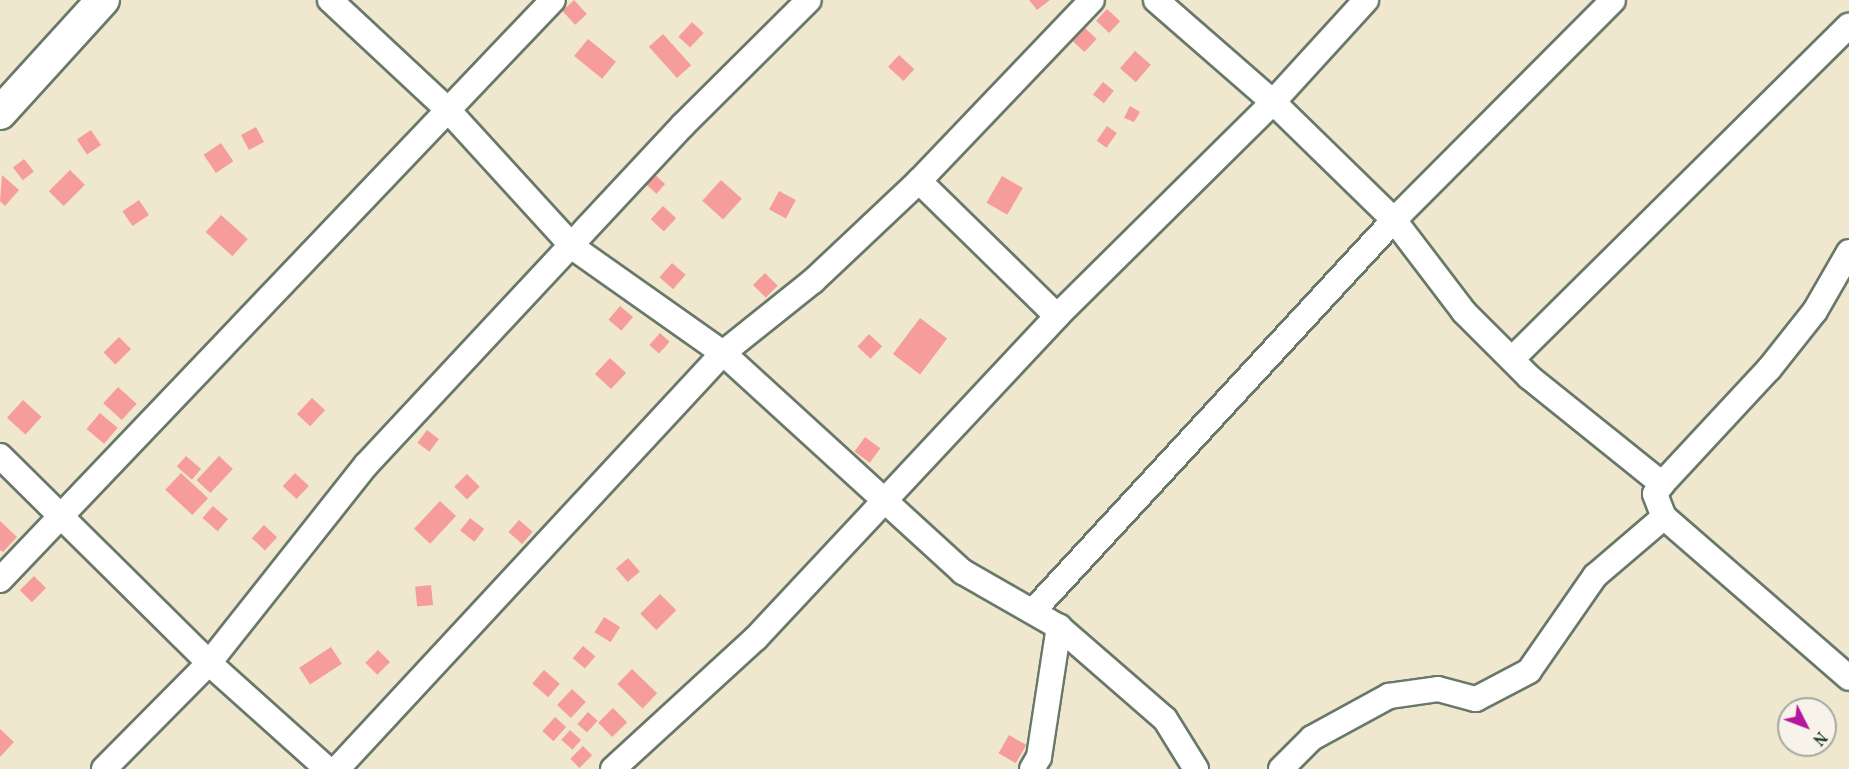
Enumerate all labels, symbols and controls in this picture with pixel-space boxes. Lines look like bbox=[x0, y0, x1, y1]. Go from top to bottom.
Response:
north arrow bbox=[1777, 697, 1837, 757]
text: N bbox=[1807, 726, 1831, 749]

